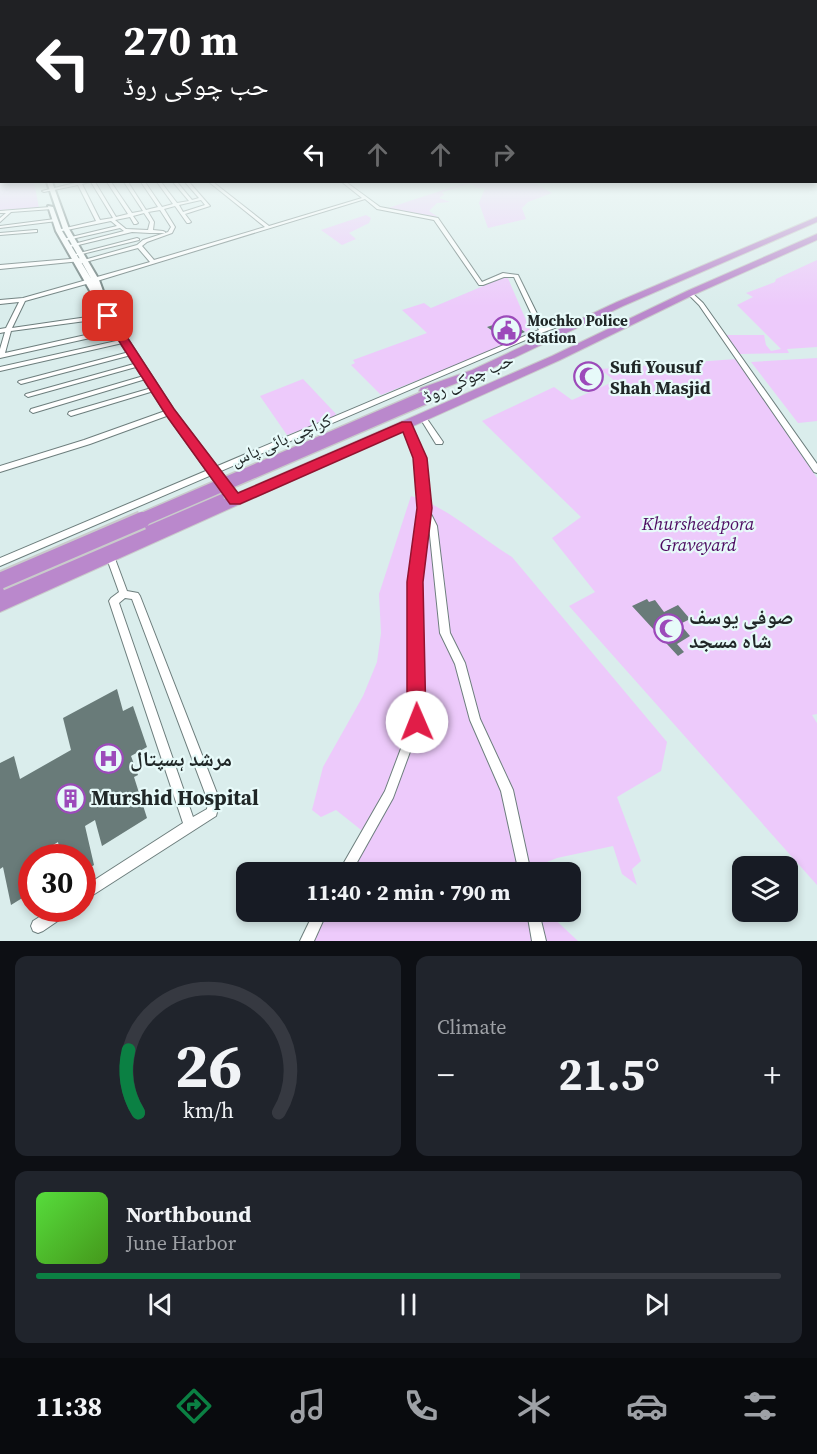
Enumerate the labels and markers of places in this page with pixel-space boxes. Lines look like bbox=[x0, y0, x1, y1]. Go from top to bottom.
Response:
pin bbox=[82, 290, 133, 341]
place label: Mochko Police Station bbox=[527, 310, 628, 348]
public building icon: Mochko Police Station bbox=[490, 314, 522, 346]
place label: Sufi Yousuf Shah Masjid bbox=[610, 354, 711, 400]
mosque icon: Sufi Yousuf Shah Masjid bbox=[573, 361, 605, 393]
place label: صوفی یوسف شاہ مسجد bbox=[689, 602, 794, 655]
mosque icon: صوفی یوسف شاہ مسجد bbox=[652, 613, 684, 645]
hospital icon: مرشد ہسپتال bbox=[93, 743, 125, 775]
place label: مرشد ہسپتال bbox=[130, 744, 232, 773]
building icon: Murshid Hospital bbox=[54, 782, 86, 814]
place label: Murshid Hospital bbox=[91, 783, 259, 812]

